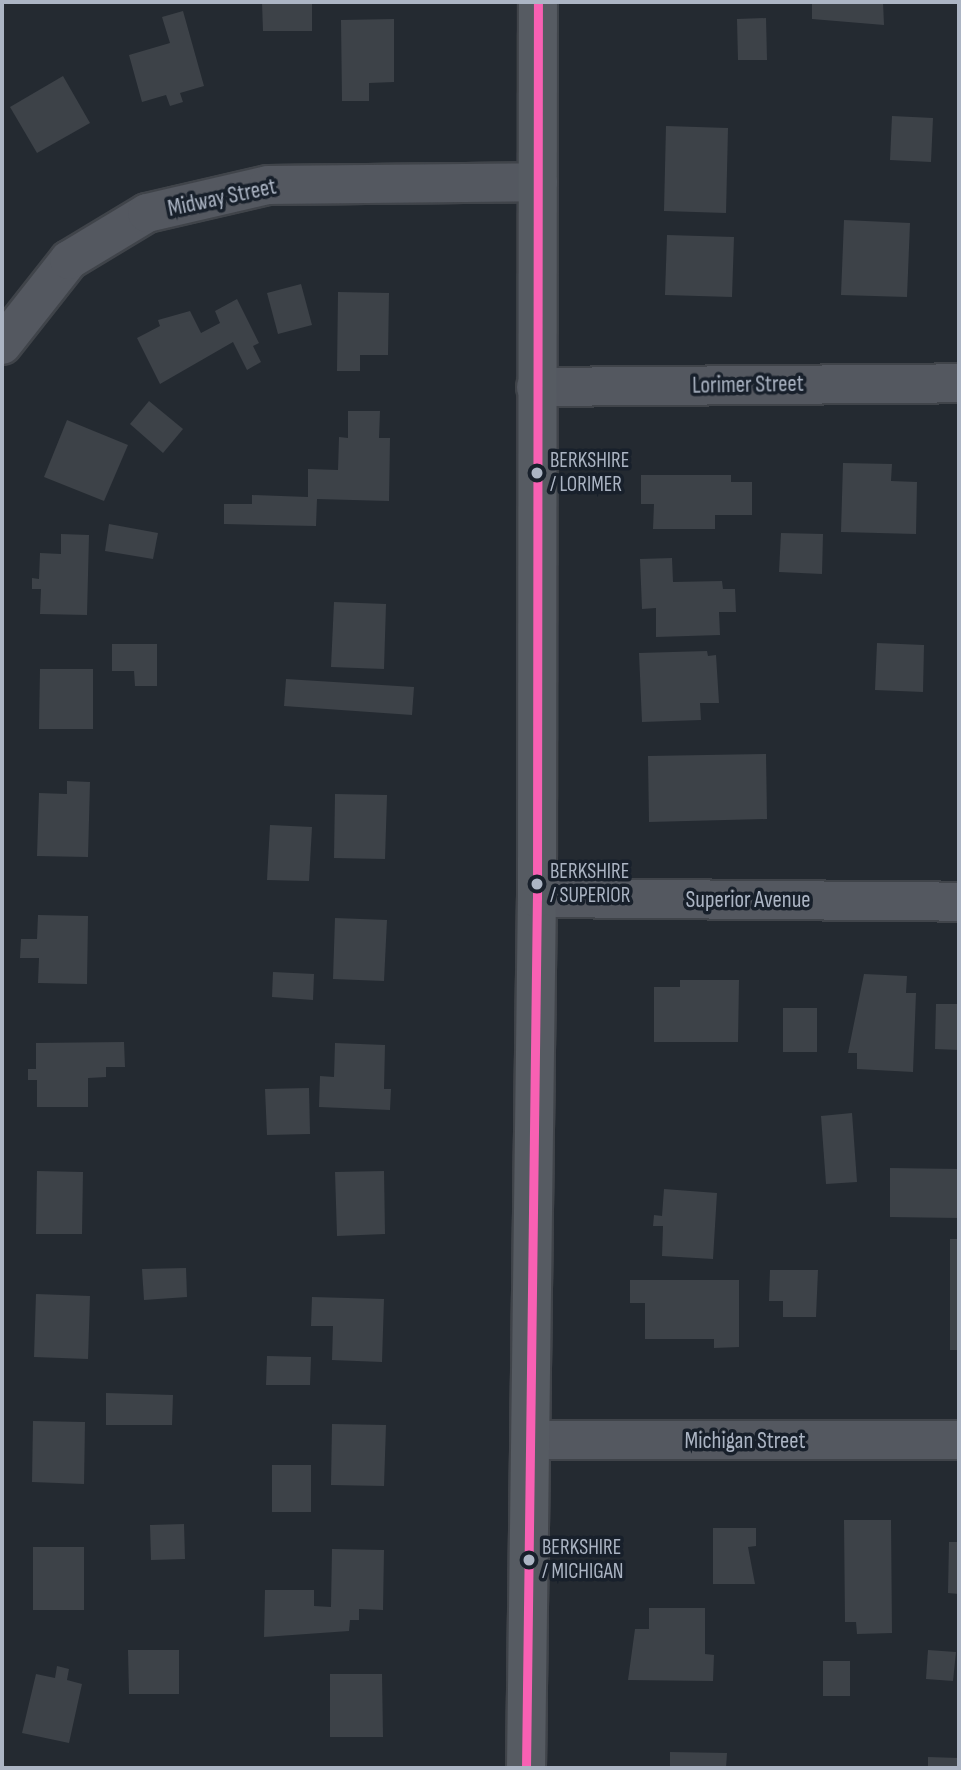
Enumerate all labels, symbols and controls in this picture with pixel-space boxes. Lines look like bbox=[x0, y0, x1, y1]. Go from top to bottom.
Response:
street label: Midway Street bbox=[165, 173, 279, 223]
street label: Lorimer Street bbox=[692, 370, 804, 400]
place label: BERKSHIRE / LORIMER bbox=[550, 448, 629, 498]
marker: BERKSHIRE / LORIMER bbox=[530, 466, 544, 480]
place label: BERKSHIRE / SUPERIOR bbox=[550, 859, 630, 909]
marker: BERKSHIRE / SUPERIOR bbox=[530, 877, 544, 891]
street label: Superior Avenue bbox=[685, 886, 811, 914]
street label: Michigan Street bbox=[684, 1427, 806, 1455]
place label: BERKSHIRE / MICHIGAN bbox=[542, 1535, 623, 1585]
marker: BERKSHIRE / MICHIGAN bbox=[522, 1553, 536, 1567]

